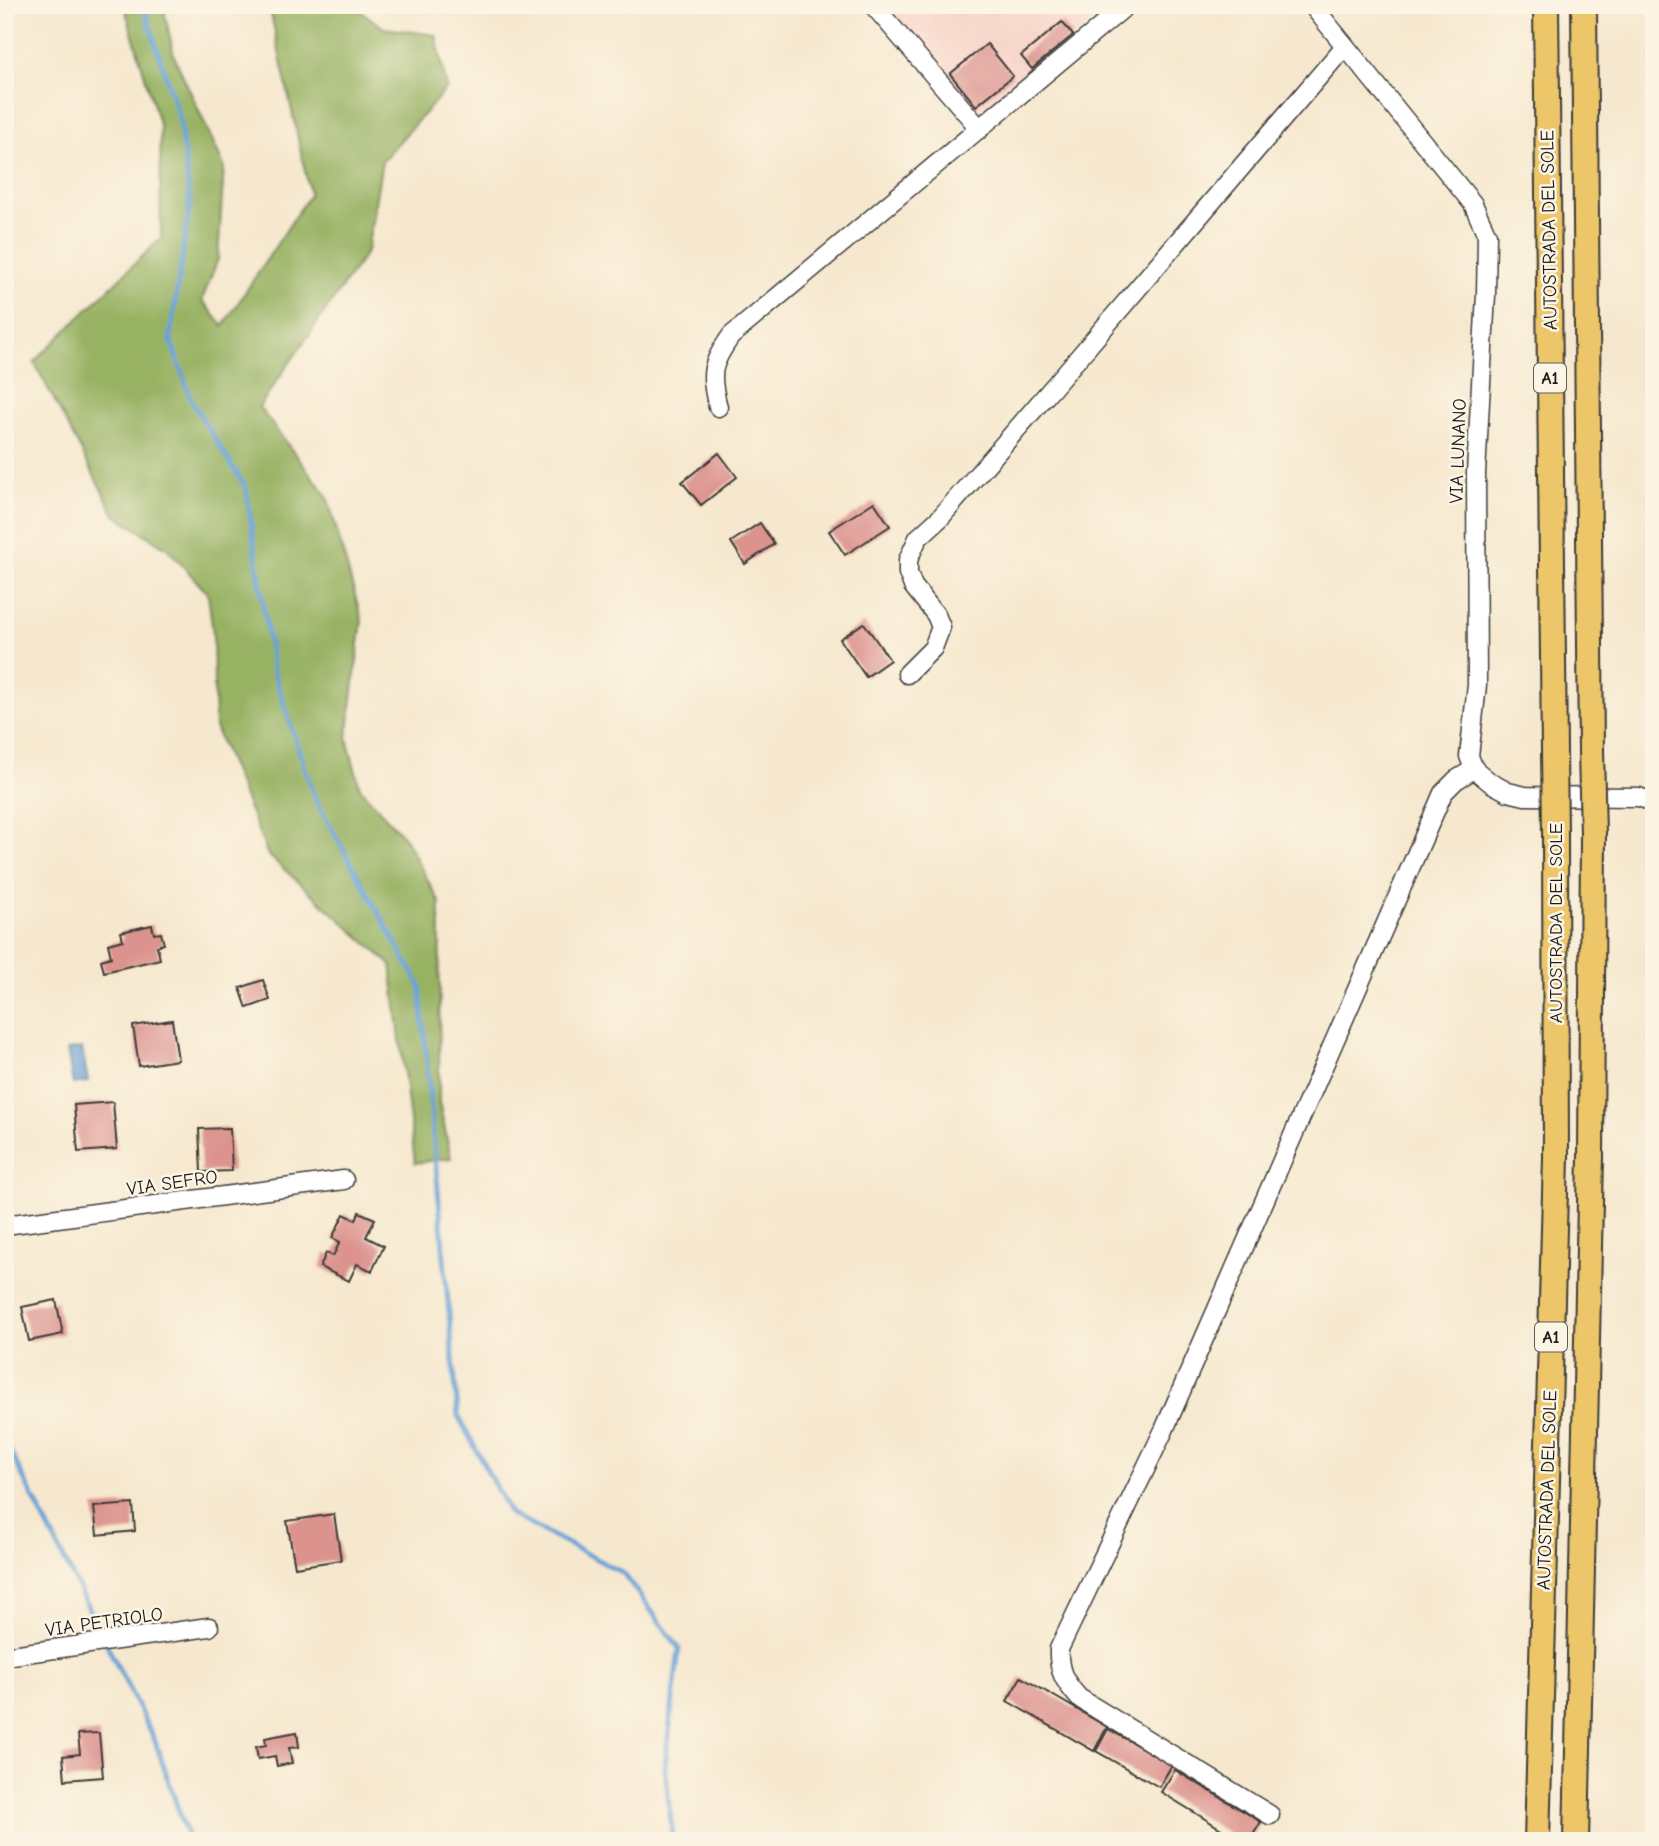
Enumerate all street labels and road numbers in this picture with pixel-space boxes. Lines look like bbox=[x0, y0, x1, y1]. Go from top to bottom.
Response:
street label: AUTOSTRADA DEL SOLE bbox=[1536, 130, 1562, 330]
road number: A1 bbox=[1534, 364, 1566, 392]
street label: VIA LUNANO bbox=[1445, 398, 1471, 504]
street label: AUTOSTRADA DEL SOLE bbox=[1545, 823, 1567, 1023]
street label: VIA SEFRO bbox=[125, 1166, 219, 1200]
road number: A1 bbox=[1535, 1322, 1567, 1352]
street label: AUTOSTRADA DEL SOLE bbox=[1533, 1390, 1561, 1590]
street label: VIA PETRIOLO bbox=[44, 1603, 164, 1641]

